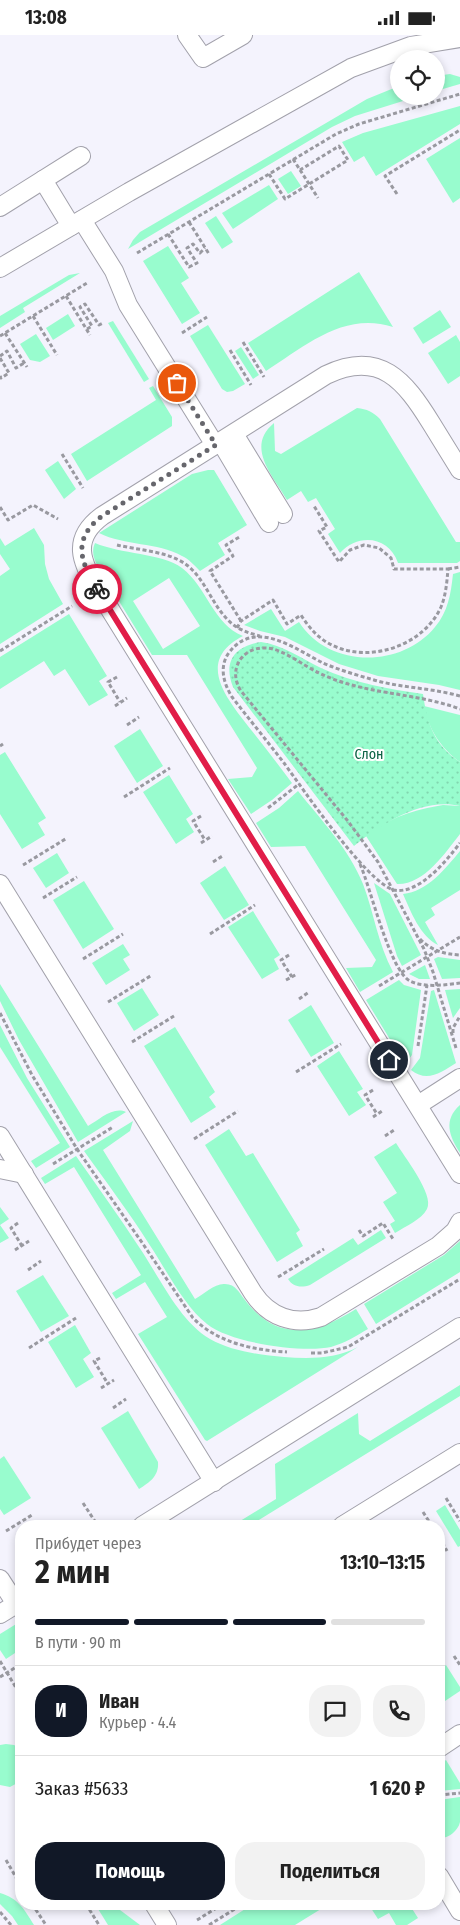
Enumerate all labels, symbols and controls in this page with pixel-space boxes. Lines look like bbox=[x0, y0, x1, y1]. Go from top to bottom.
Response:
text: 13:08 bbox=[25, 6, 67, 29]
map controls bbox=[390, 50, 445, 105]
button: locate bbox=[390, 50, 445, 105]
pin bbox=[156, 362, 198, 404]
icon: bag bbox=[163, 369, 191, 397]
courier bbox=[72, 564, 122, 614]
icon: bike bbox=[83, 575, 111, 603]
park label: Слон bbox=[354, 746, 384, 763]
pin bbox=[368, 1039, 410, 1081]
icon: home bbox=[375, 1046, 403, 1074]
text: Прибудет через bbox=[35, 1534, 142, 1553]
text: 13:10–13:15 bbox=[340, 1551, 425, 1574]
text: 2 мин bbox=[35, 1553, 110, 1591]
text: В пути · 90 m bbox=[35, 1633, 121, 1652]
button: chat bbox=[309, 1685, 361, 1737]
button: phone bbox=[373, 1685, 425, 1737]
text: Иван bbox=[99, 1690, 139, 1713]
text: И bbox=[55, 1699, 67, 1722]
text: Курьер · 4.4 bbox=[99, 1713, 176, 1732]
text: Заказ #5633 bbox=[35, 1777, 128, 1800]
text: 1 620 ₽ bbox=[370, 1777, 425, 1800]
button: Помощь bbox=[35, 1842, 225, 1900]
button: Поделиться bbox=[235, 1842, 425, 1900]

